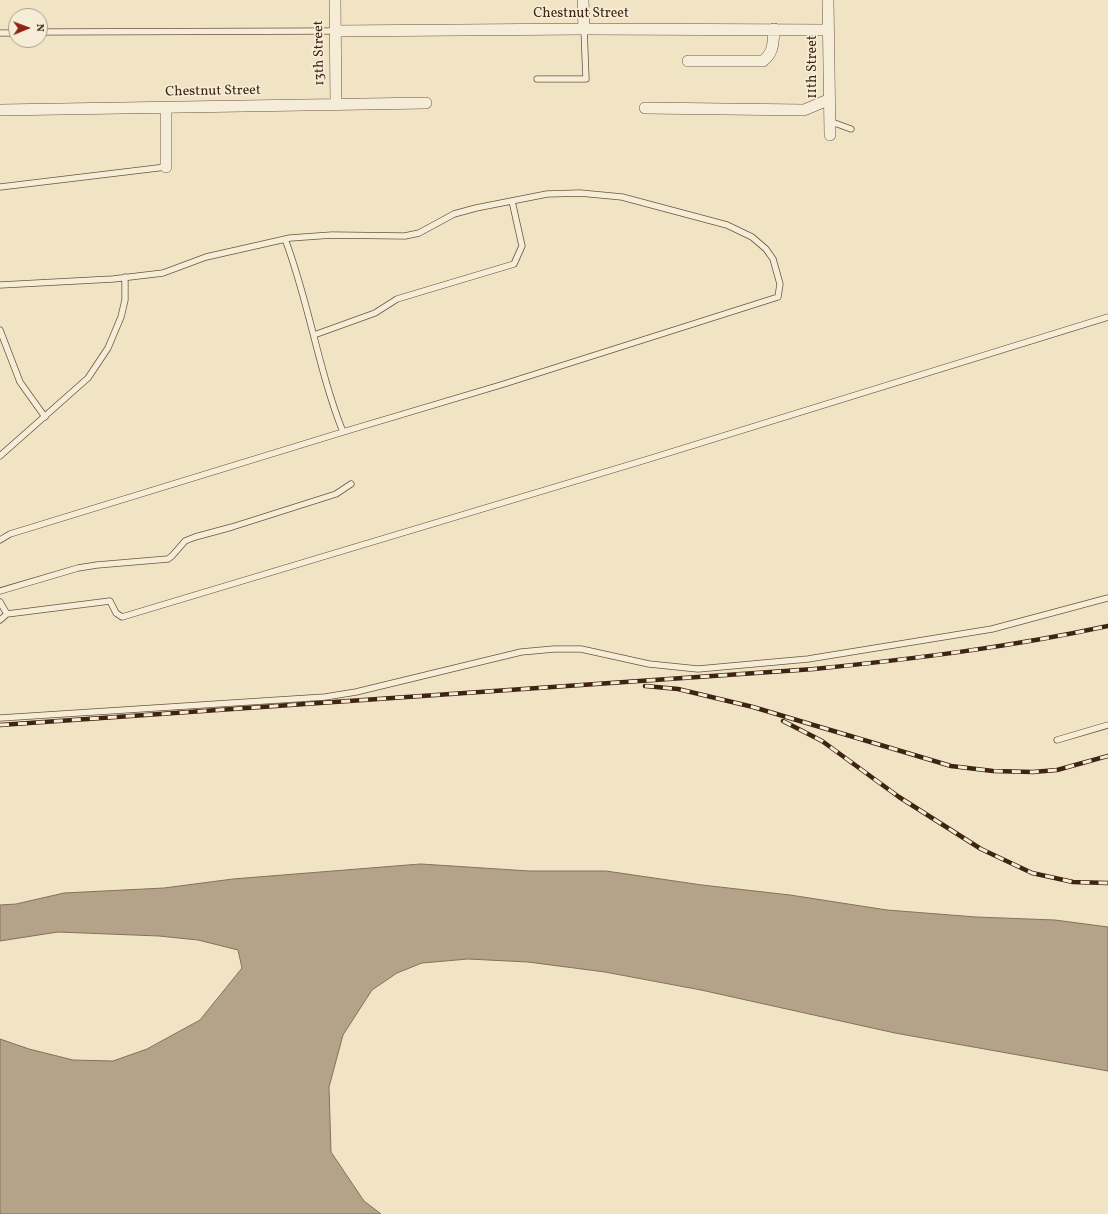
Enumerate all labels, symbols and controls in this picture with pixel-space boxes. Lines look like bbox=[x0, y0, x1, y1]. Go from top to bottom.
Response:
street label: Chestnut Street bbox=[533, 6, 629, 22]
north arrow bbox=[8, 8, 48, 48]
street label: 13th Street bbox=[311, 20, 329, 86]
text: N bbox=[32, 24, 47, 32]
street label: 11th Street bbox=[805, 35, 821, 99]
street label: Chestnut Street bbox=[165, 83, 261, 101]

